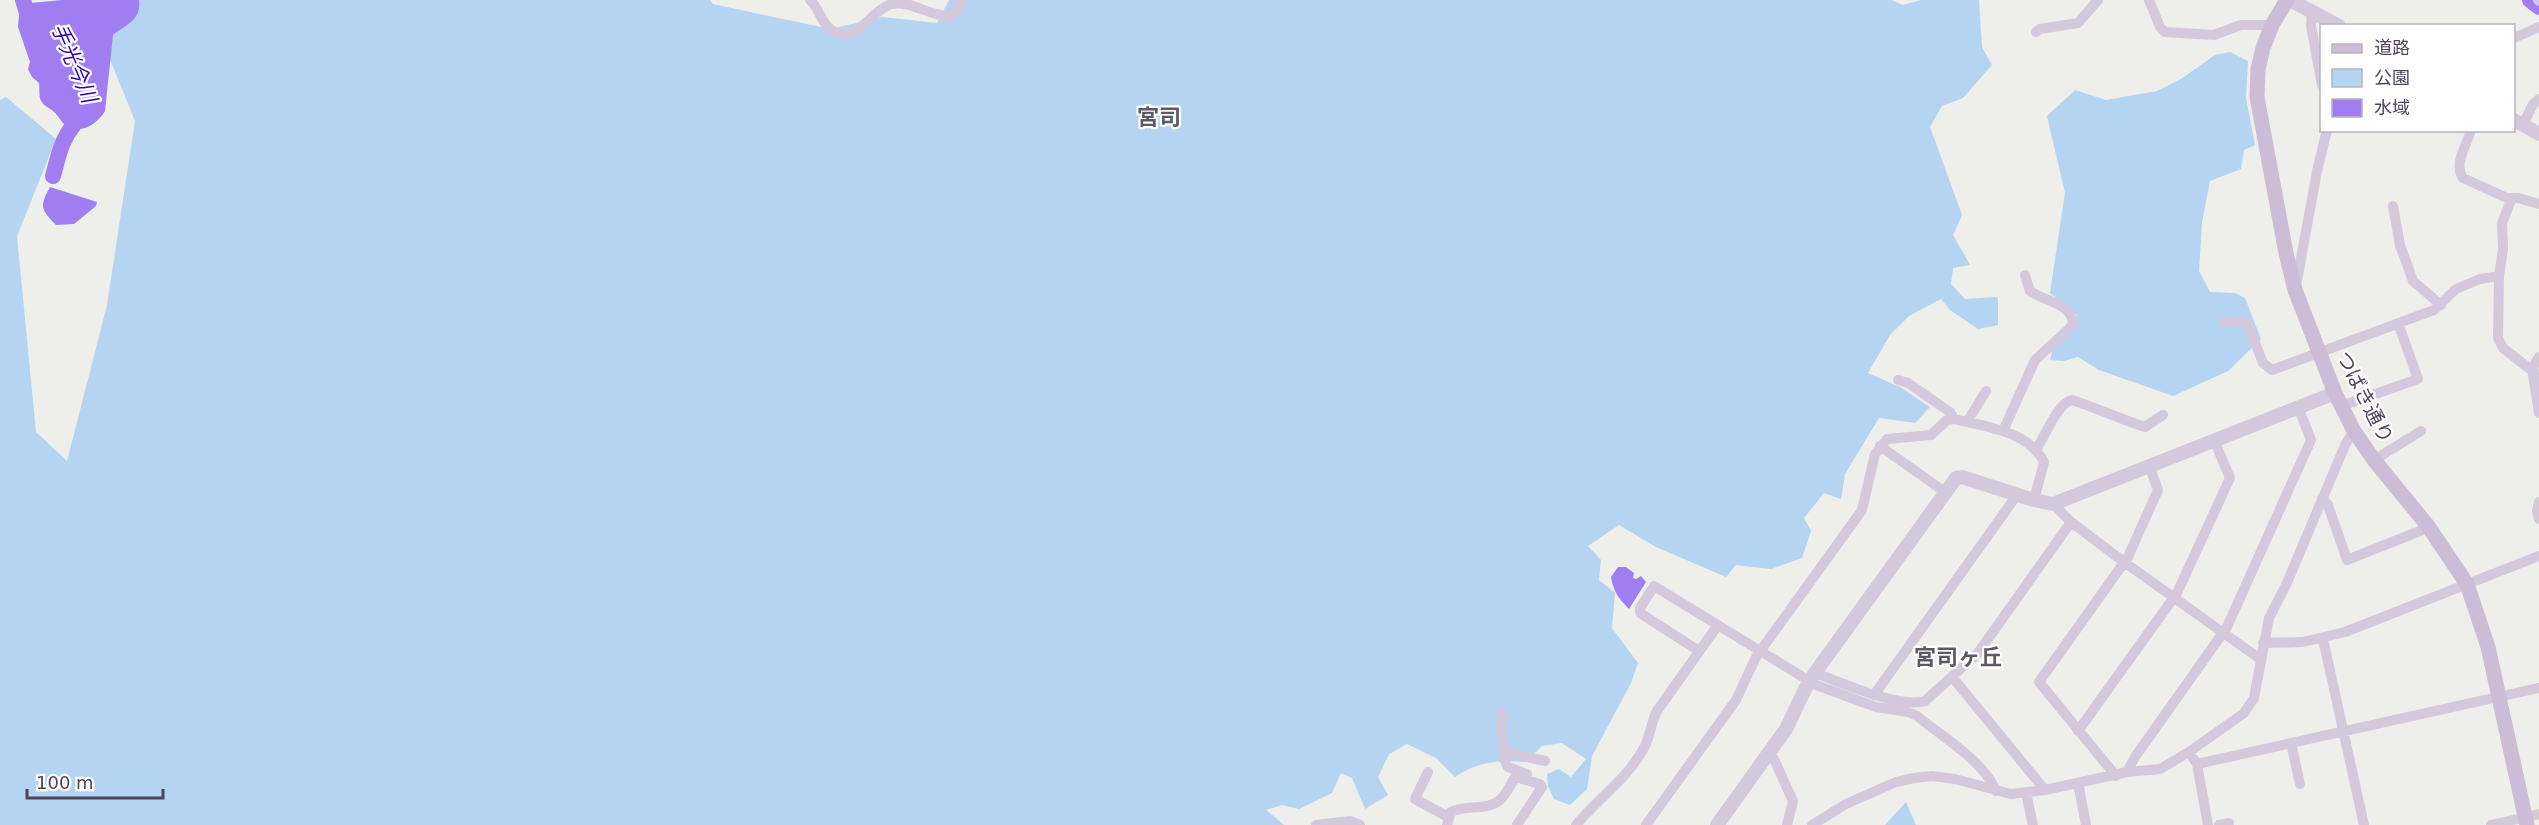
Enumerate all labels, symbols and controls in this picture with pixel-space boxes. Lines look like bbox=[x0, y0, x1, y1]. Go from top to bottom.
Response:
water label: 手光今川 bbox=[47, 20, 102, 108]
legend bbox=[2320, 24, 2515, 132]
text: 道路 bbox=[2374, 37, 2410, 58]
text: 公園 bbox=[2374, 67, 2410, 88]
text: 水域 bbox=[2374, 97, 2410, 118]
district label: 宮司 bbox=[1137, 105, 1181, 130]
street label: つばき通り bbox=[2332, 347, 2398, 447]
district label: 宮司ヶ丘 bbox=[1914, 645, 2002, 670]
scale bar bbox=[27, 762, 164, 800]
text: 100 m bbox=[36, 772, 94, 793]

